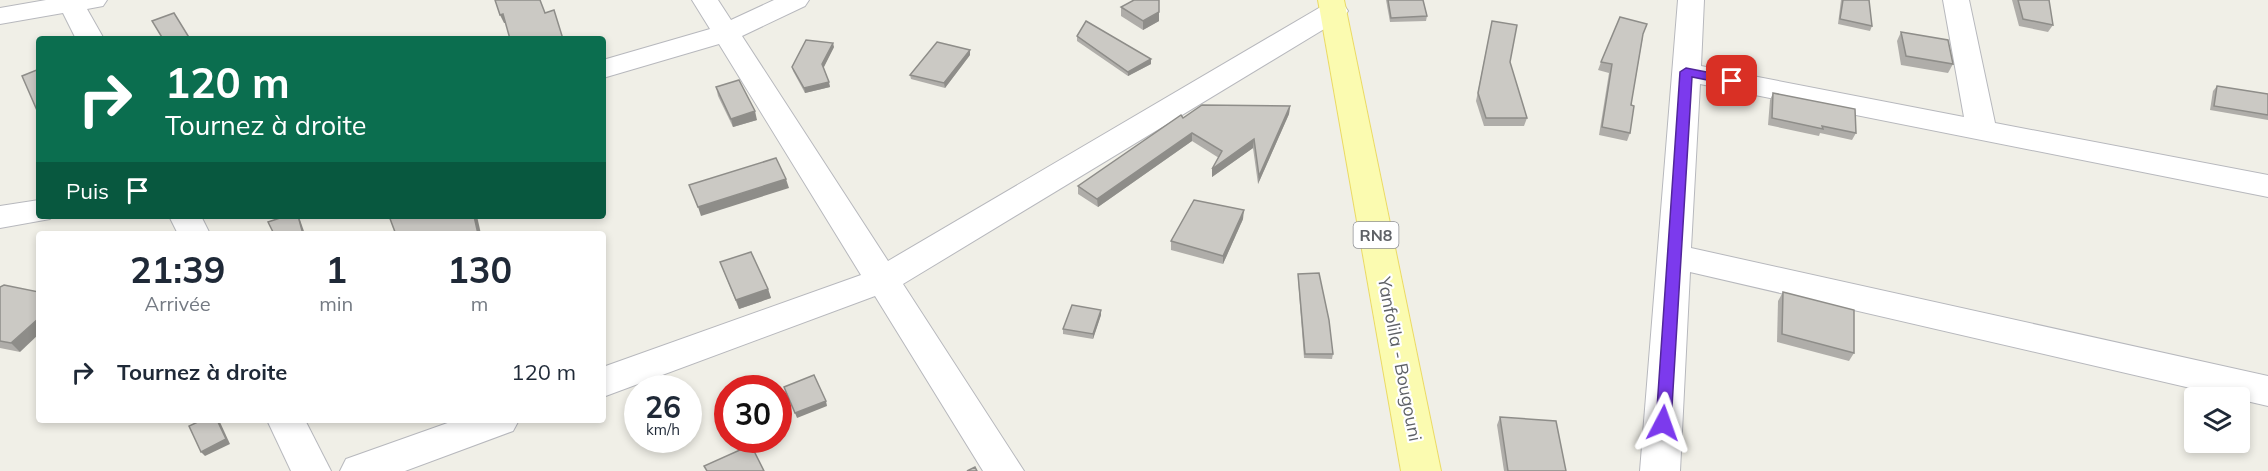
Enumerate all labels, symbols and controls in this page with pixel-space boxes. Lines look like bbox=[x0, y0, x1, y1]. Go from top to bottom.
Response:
pin bbox=[1706, 55, 1757, 106]
text: 120 m bbox=[165, 56, 290, 109]
icon: right bbox=[66, 60, 144, 138]
icon: arrive bbox=[1715, 64, 1748, 97]
text: Tournez à droite bbox=[165, 108, 366, 142]
icon: arrive bbox=[121, 174, 154, 207]
text: Puis bbox=[66, 177, 109, 205]
road number: RN8 bbox=[1354, 222, 1398, 248]
text: 21:39 bbox=[130, 247, 225, 292]
text: 1 bbox=[325, 247, 347, 292]
text: 130 bbox=[447, 247, 512, 292]
street label: Yanfolila - Bougouni bbox=[1373, 274, 1427, 443]
text: Arrivée bbox=[145, 291, 211, 316]
text: min bbox=[319, 291, 353, 316]
text: m bbox=[471, 291, 488, 316]
icon: right bbox=[66, 356, 99, 389]
text: Tournez à droite bbox=[117, 358, 287, 386]
text: 120 m bbox=[511, 358, 576, 386]
speed limit sign: 30 bbox=[714, 375, 792, 453]
map controls bbox=[2184, 387, 2250, 453]
button: layers bbox=[2184, 387, 2250, 453]
text: 26 bbox=[645, 388, 681, 426]
position arrow bbox=[1631, 391, 1695, 455]
text: km/h bbox=[646, 420, 680, 439]

